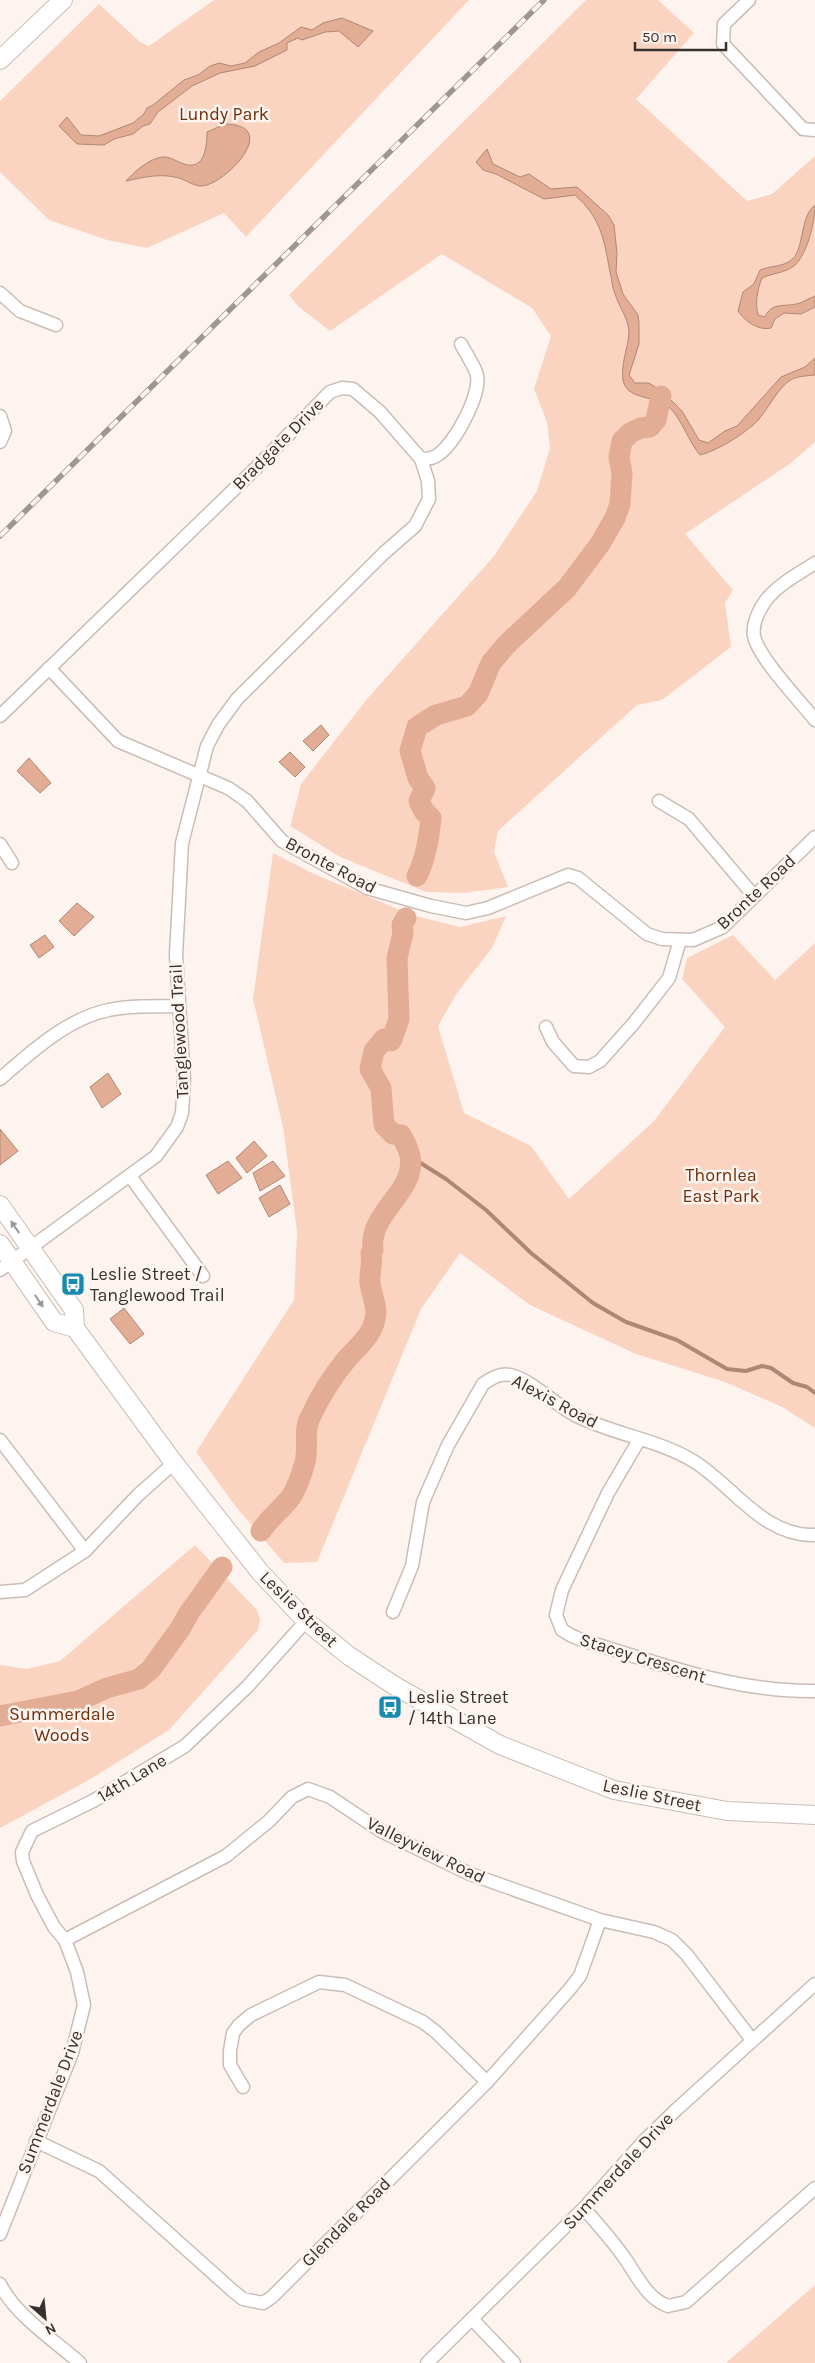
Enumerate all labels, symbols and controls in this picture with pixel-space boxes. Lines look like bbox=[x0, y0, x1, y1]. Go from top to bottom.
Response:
scale bar bbox=[635, 20, 726, 52]
text: 50 m bbox=[642, 28, 677, 46]
park label: Lundy Park bbox=[179, 103, 269, 125]
street label: Bradgate Drive bbox=[228, 394, 328, 494]
street label: Bronte Road bbox=[282, 832, 380, 898]
street label: Bronte Road bbox=[712, 850, 800, 934]
street label: Tanglewood Trail bbox=[164, 963, 194, 1099]
park label: Thornlea East Park bbox=[682, 1164, 760, 1207]
one-way arrow bbox=[10, 1221, 21, 1234]
place label: Leslie Street / Tanglewood Trail bbox=[90, 1263, 225, 1306]
bus stop icon: Leslie Street / Tanglewood Trail bbox=[60, 1271, 86, 1297]
one-way arrow bbox=[34, 1294, 44, 1307]
street label: Alexis Road bbox=[508, 1369, 602, 1433]
street label: Leslie Street bbox=[255, 1566, 343, 1652]
street label: Stacey Crescent bbox=[577, 1628, 709, 1688]
place label: Leslie Street / 14th Lane bbox=[408, 1686, 509, 1729]
bus stop icon: Leslie Street / 14th Lane bbox=[377, 1694, 403, 1720]
park label: Summerdale Woods bbox=[9, 1703, 115, 1746]
street label: 14th Lane bbox=[94, 1749, 170, 1807]
street label: Leslie Street bbox=[601, 1774, 704, 1816]
street label: Valleyview Road bbox=[363, 1812, 489, 1888]
street label: Summerdale Drive bbox=[12, 2027, 88, 2177]
street label: Summerdale Drive bbox=[558, 2108, 678, 2234]
street label: Glendale Road bbox=[297, 2173, 395, 2271]
north arrow bbox=[20, 2293, 70, 2343]
text: N bbox=[42, 2319, 59, 2339]

